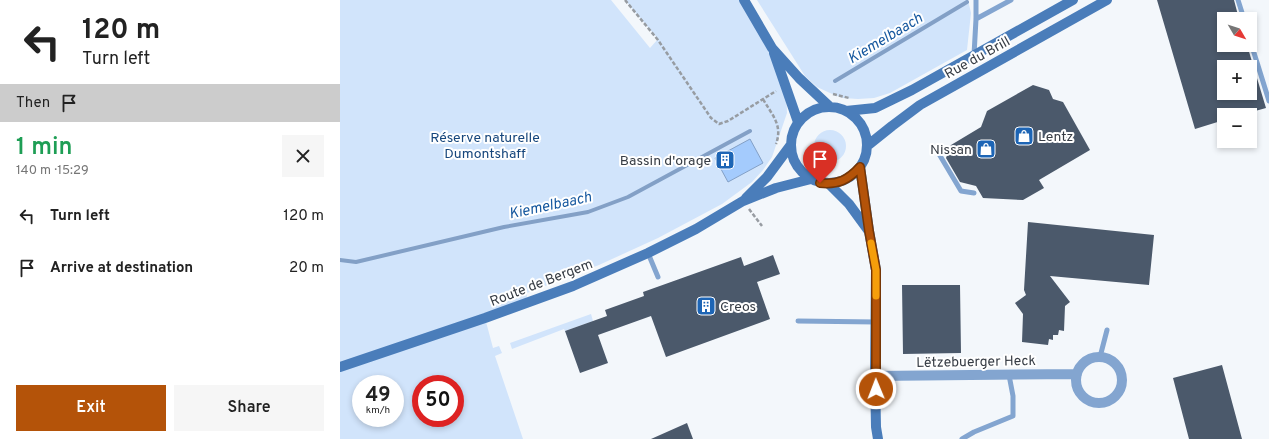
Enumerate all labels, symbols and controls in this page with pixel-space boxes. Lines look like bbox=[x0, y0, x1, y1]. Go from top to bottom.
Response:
water label: Kiemelbaach bbox=[845, 10, 927, 69]
north arrow bbox=[1217, 12, 1257, 52]
map controls bbox=[1217, 12, 1257, 148]
text: 120 m bbox=[82, 13, 160, 49]
icon: left bbox=[16, 16, 68, 68]
street label: Rue du Brill bbox=[942, 33, 1013, 83]
text: Turn left bbox=[82, 48, 150, 71]
button: + bbox=[1217, 60, 1257, 100]
icon: arrive bbox=[58, 92, 80, 114]
text: Then bbox=[16, 94, 50, 113]
button: − bbox=[1217, 108, 1257, 148]
shop icon: Lentz bbox=[1013, 125, 1035, 147]
place label: Lentz bbox=[1038, 129, 1073, 146]
park label: Réserve naturelle Dumontshaff bbox=[430, 130, 540, 163]
text: 1 min bbox=[16, 133, 73, 163]
button: close bbox=[282, 135, 324, 177]
shop icon: Nissan bbox=[975, 138, 997, 160]
pin bbox=[803, 142, 837, 183]
place label: Nissan bbox=[930, 142, 972, 159]
icon: arrive bbox=[809, 148, 831, 170]
building icon: Bassin d'orage bbox=[714, 149, 736, 171]
place label: Bassin d'orage bbox=[620, 153, 711, 170]
text: 140 m · 15:29 bbox=[16, 163, 89, 179]
water label: Kiemelbaach bbox=[507, 188, 593, 224]
icon: left bbox=[16, 205, 38, 227]
text: Turn left bbox=[50, 207, 110, 226]
text: 120 m bbox=[283, 207, 324, 226]
street label: Route de Bergem bbox=[488, 256, 595, 311]
icon: arrive bbox=[16, 257, 38, 279]
text: Arrive at destination bbox=[50, 259, 193, 278]
text: 20 m bbox=[289, 259, 324, 278]
building icon: Creos bbox=[695, 295, 717, 317]
place label: Creos bbox=[720, 299, 756, 316]
street label: Lëtzebuerger Heck bbox=[916, 353, 1036, 372]
position arrow bbox=[855, 368, 897, 410]
speed limit sign: 50 bbox=[412, 375, 464, 427]
text: 49 bbox=[365, 383, 391, 409]
button: Exit bbox=[16, 385, 166, 431]
button: Share bbox=[174, 385, 324, 431]
text: km/h bbox=[366, 404, 390, 417]

